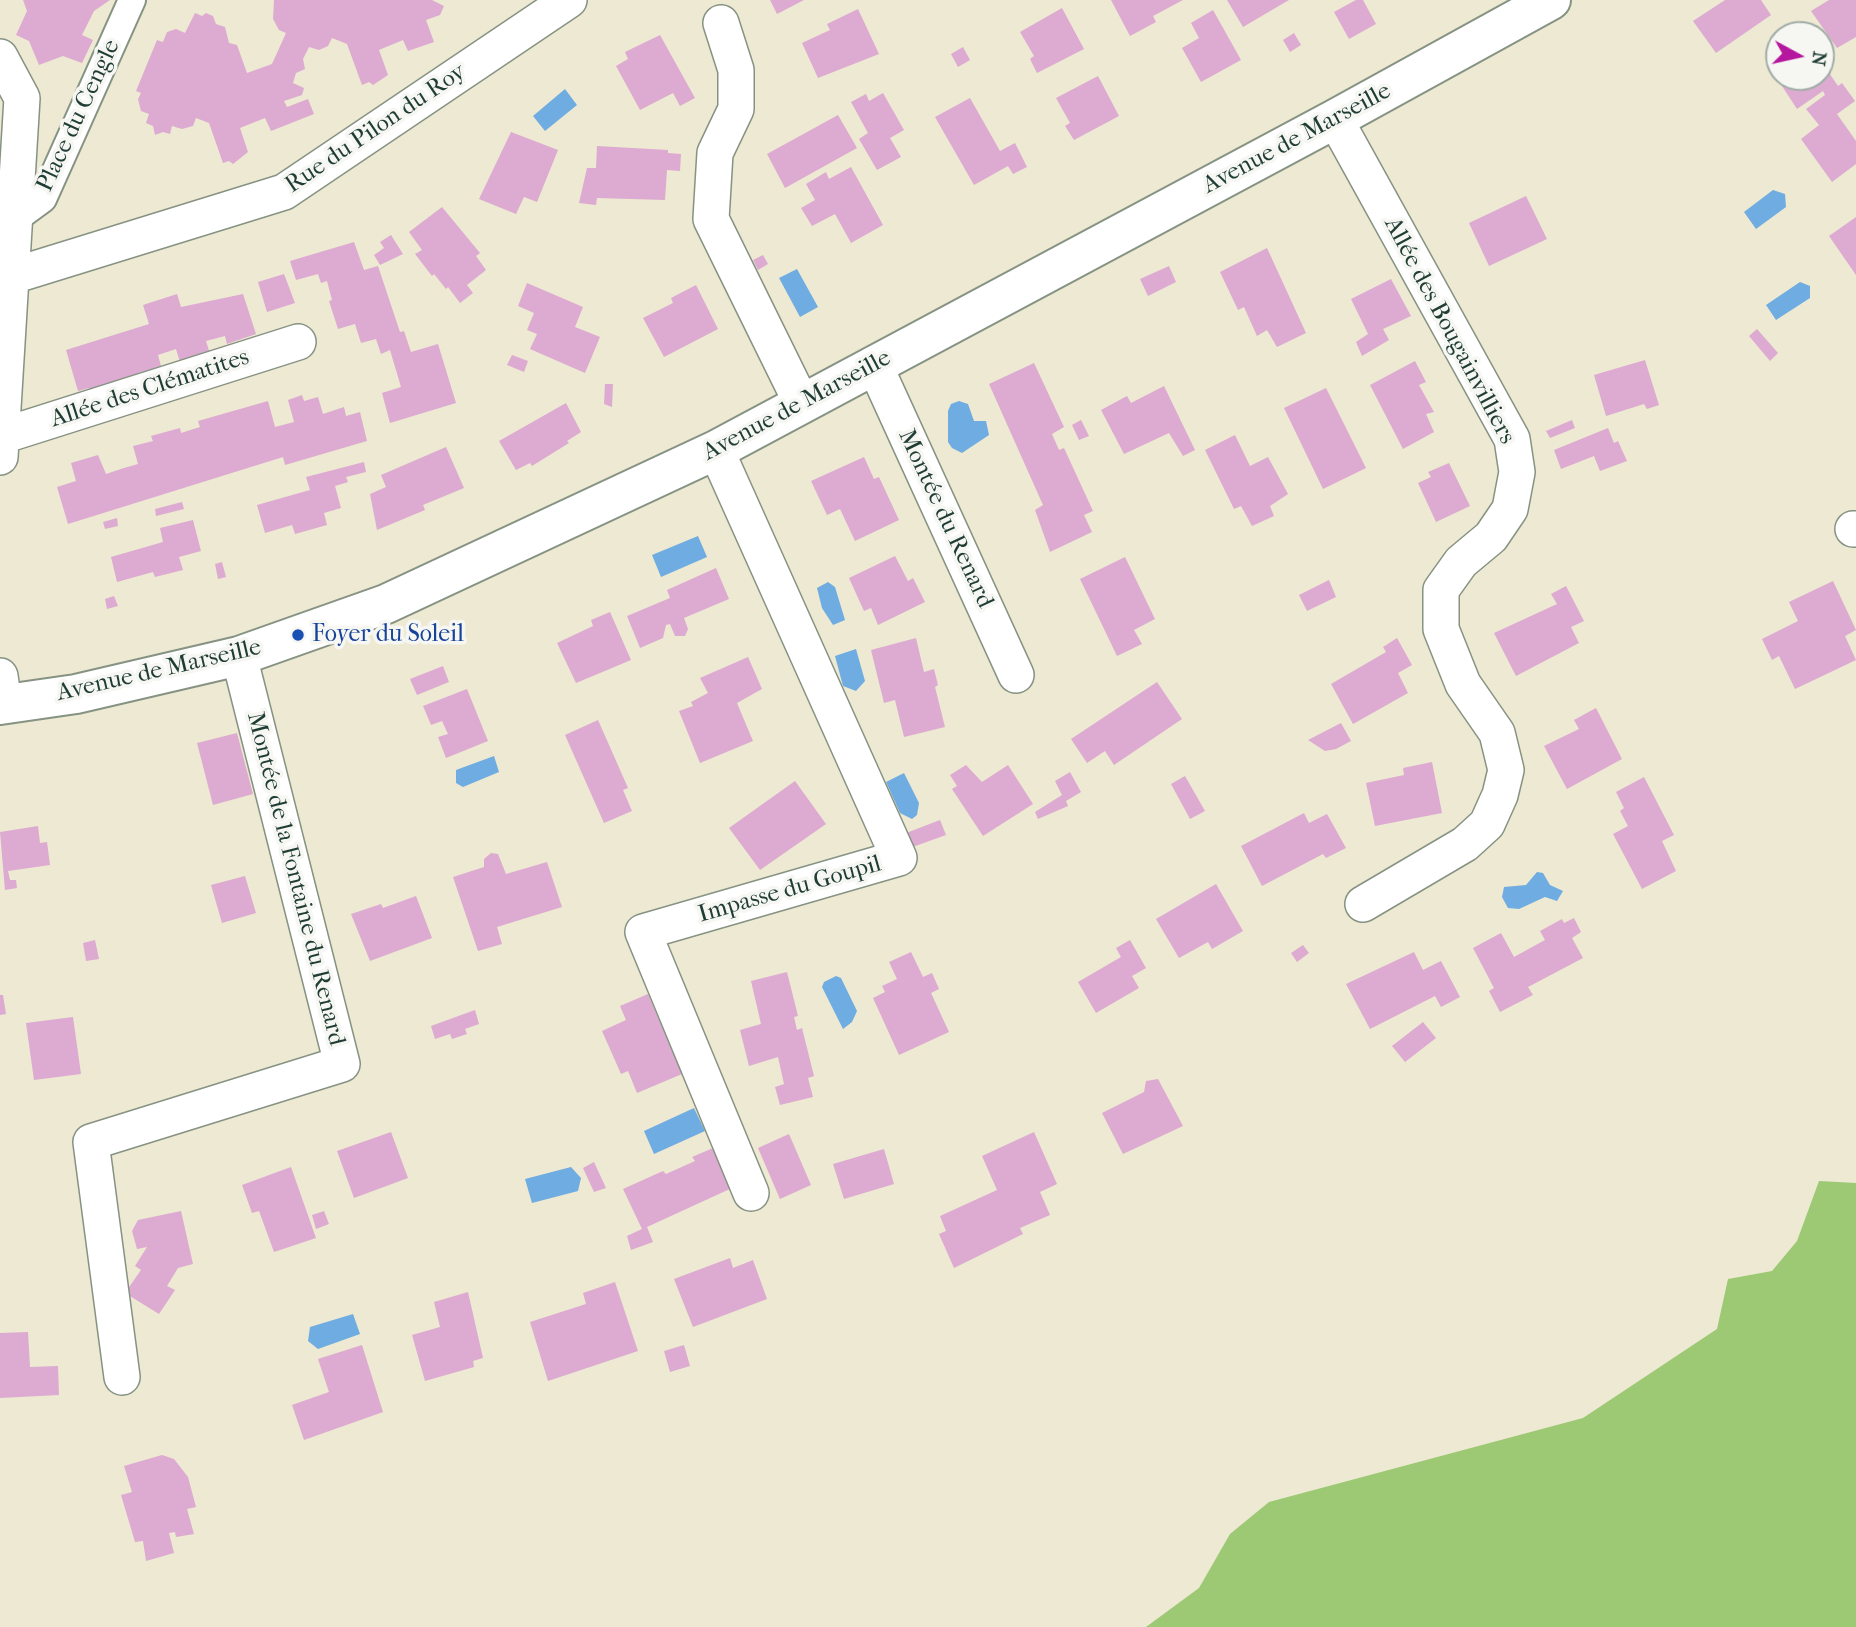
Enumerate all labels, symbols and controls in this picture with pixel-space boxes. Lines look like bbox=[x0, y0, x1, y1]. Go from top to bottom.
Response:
north arrow bbox=[1765, 21, 1835, 91]
street label: Place du Cengle bbox=[31, 35, 127, 197]
text: N bbox=[1807, 50, 1831, 67]
street label: Rue du Pilon du Roy bbox=[280, 58, 472, 200]
street label: Avenue de Marseille bbox=[1198, 77, 1396, 201]
street label: Allée des Bougainvilliers bbox=[1377, 213, 1521, 449]
street label: Allée des Clématites bbox=[47, 343, 253, 435]
street label: Avenue de Marseille bbox=[698, 344, 896, 468]
street label: Montée du Renard bbox=[891, 425, 999, 613]
place label: Foyer du Soleil bbox=[312, 621, 464, 649]
marker: Foyer du Soleil bbox=[290, 627, 306, 643]
street label: Avenue de Marseille bbox=[54, 633, 264, 709]
street label: Montée de la Fontaine du Renard bbox=[240, 709, 350, 1049]
street label: Impasse du Goupil bbox=[695, 850, 885, 930]

